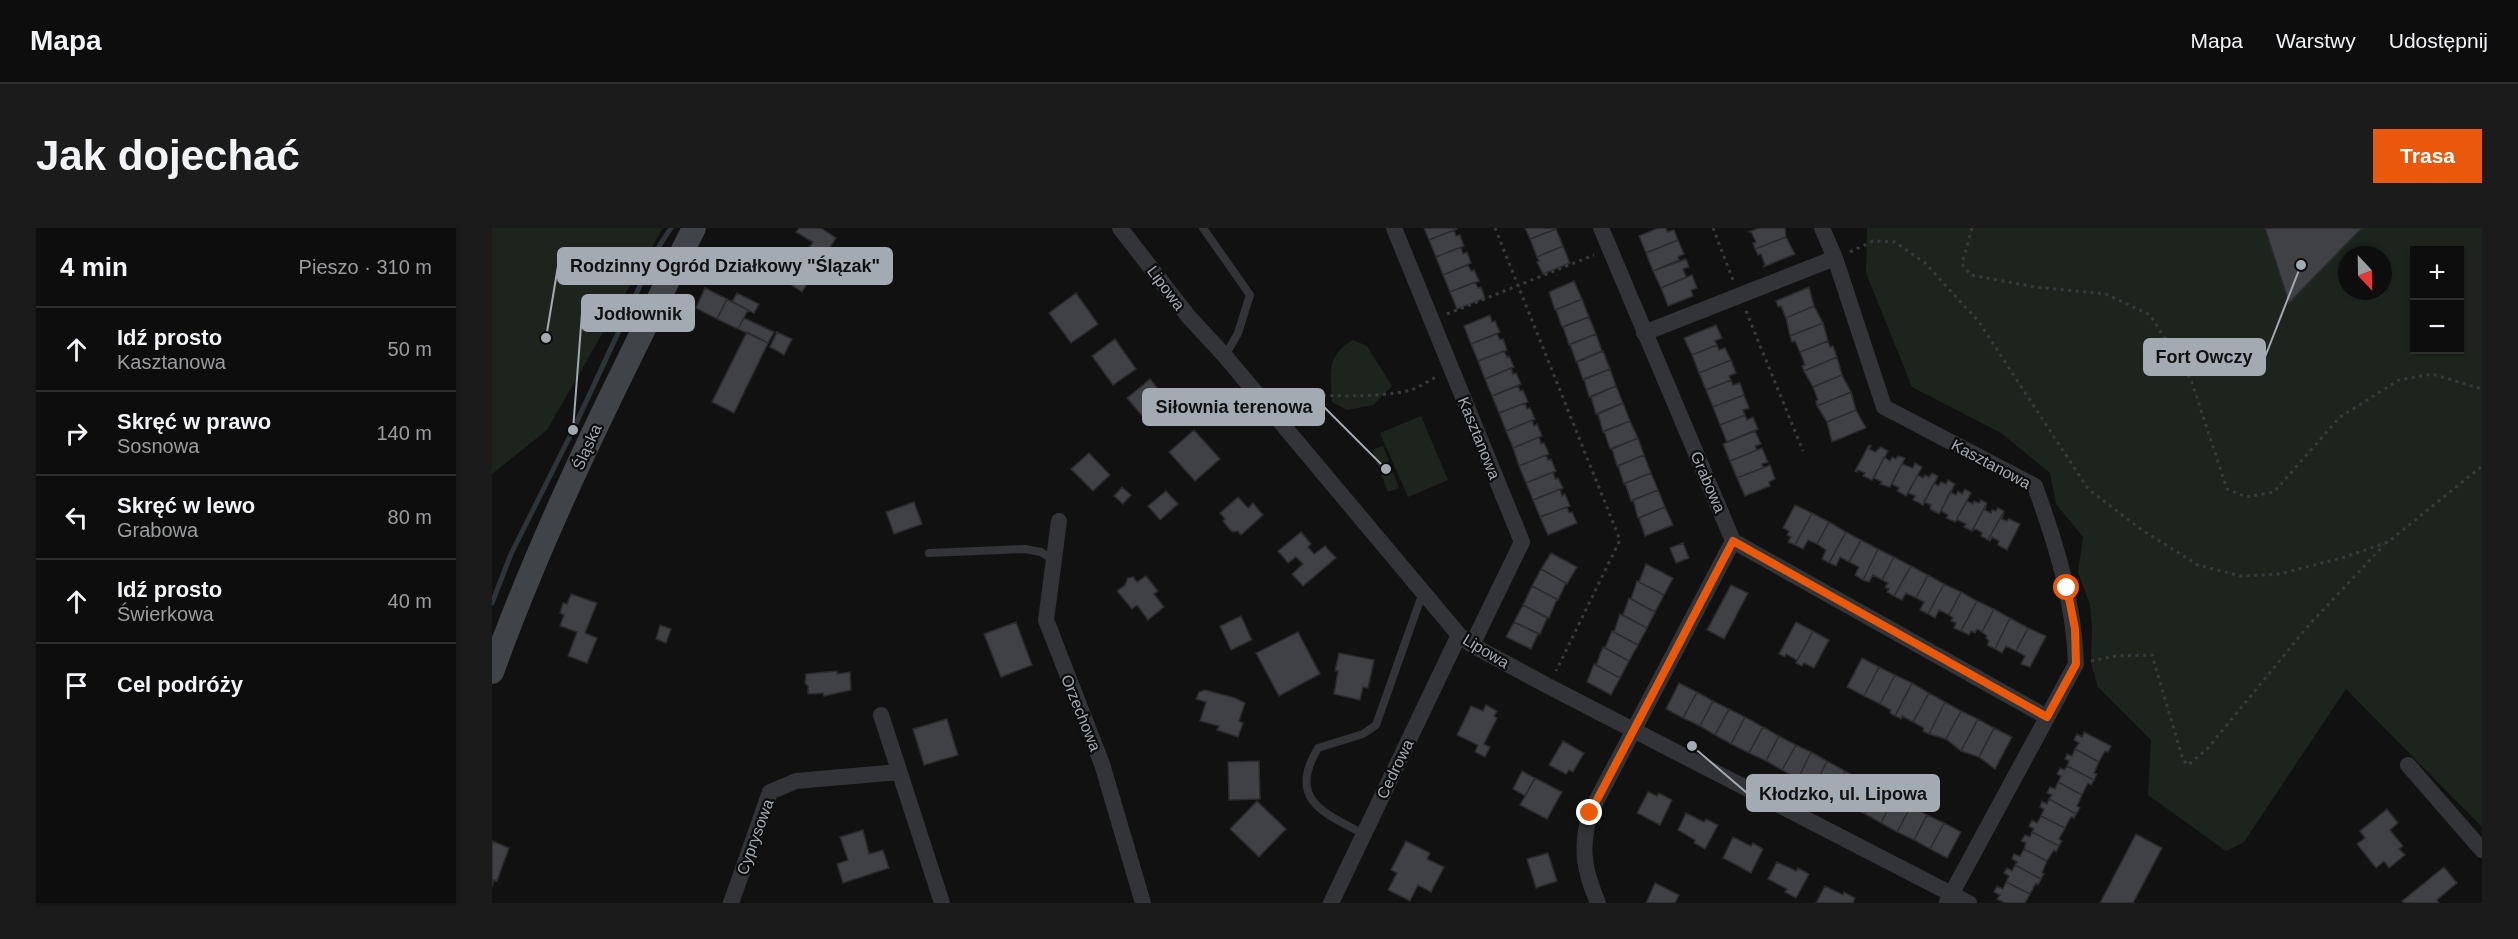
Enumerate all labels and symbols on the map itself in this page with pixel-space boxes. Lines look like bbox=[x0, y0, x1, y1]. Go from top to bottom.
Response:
north arrow bbox=[2338, 246, 2392, 300]
callout: Rodzinny Ogród Działkowy "Ślązak" bbox=[558, 248, 892, 284]
text: Rodzinny Ogród Działkowy "Ślązak" bbox=[570, 255, 880, 276]
street label: Lipowa bbox=[1144, 263, 1188, 313]
callout: Jodłownik bbox=[582, 295, 694, 331]
text: Jodłownik bbox=[594, 304, 683, 324]
callout: Fort Owczy bbox=[2144, 339, 2265, 375]
text: Fort Owczy bbox=[2155, 347, 2253, 367]
callout: Siłownia terenowa bbox=[1143, 389, 1324, 425]
street label: Kasztanowa bbox=[1455, 394, 1503, 482]
text: Siłownia terenowa bbox=[1155, 397, 1314, 417]
street label: Śląska bbox=[569, 421, 605, 472]
street label: Kasztanowa bbox=[1949, 436, 2034, 492]
street label: Grabowa bbox=[1687, 449, 1729, 515]
route start bbox=[2053, 574, 2079, 600]
street label: Lipowa bbox=[1460, 631, 1512, 671]
street label: Orzechowa bbox=[1058, 672, 1104, 754]
street label: Cedrowa bbox=[1373, 736, 1417, 802]
callout: Kłodzko, ul. Lipowa bbox=[1747, 775, 1939, 811]
text: Kłodzko, ul. Lipowa bbox=[1759, 784, 1928, 804]
street label: Cyprysowa bbox=[733, 797, 777, 877]
route end bbox=[1576, 799, 1602, 825]

